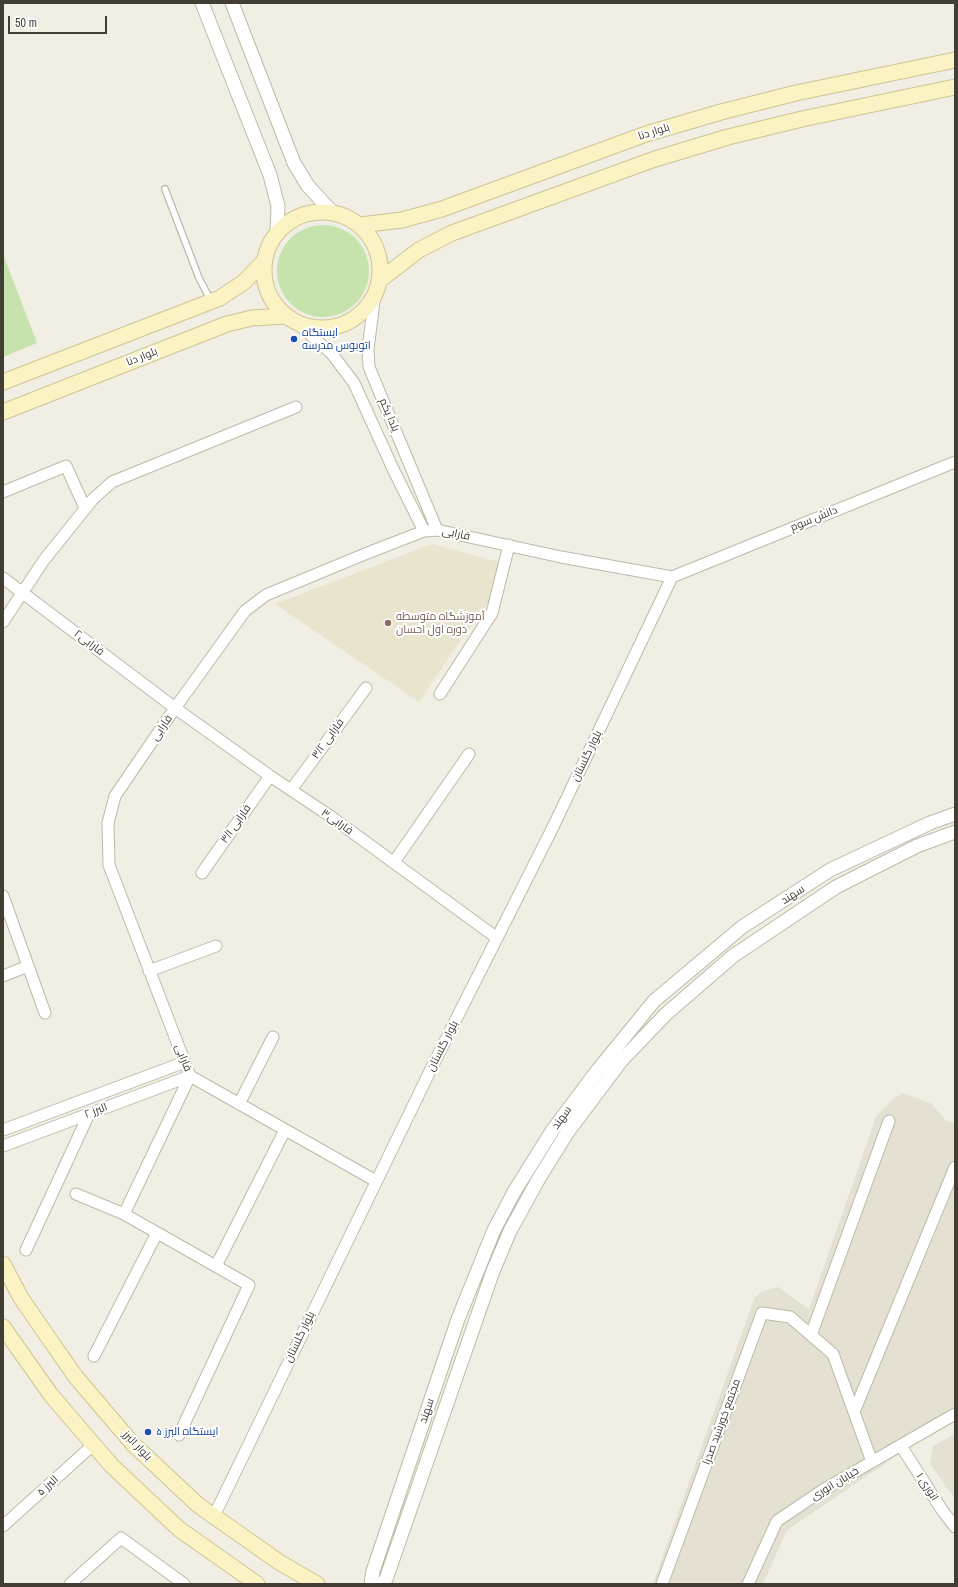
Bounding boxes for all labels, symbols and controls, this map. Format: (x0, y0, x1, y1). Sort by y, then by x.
scale bar (10, 8, 109, 34)
text: 50 m (15, 15, 37, 31)
street label: بلوار دنا (636, 121, 672, 143)
place label: ایستگاه اتوبوس مدرسه (302, 326, 371, 352)
marker: ایستگاه اتوبوس مدرسه (289, 334, 299, 344)
street label: بلوار دنا (124, 345, 160, 369)
street label: یلدا یکم (376, 396, 402, 434)
street label: دانش سوم (788, 504, 840, 534)
street label: فارابی (441, 525, 471, 543)
place label: آموزشگاه متوسطه دوره اول احسان (396, 610, 485, 636)
marker: آموزشگاه متوسطه دوره اول احسان (383, 618, 393, 628)
street label: فارابی۲ (71, 627, 107, 659)
street label: فارابی (149, 713, 175, 743)
street label: فارابی ۳/۲ (309, 716, 347, 762)
street label: بلوار گلستان (569, 728, 605, 784)
street label: فارابی ۳/۱ (218, 802, 254, 846)
street label: فارابی۳ (319, 806, 355, 838)
street label: سهند (779, 883, 807, 907)
street label: بلوار گلستان (425, 1018, 461, 1074)
street label: فارابی (172, 1042, 194, 1074)
street label: البرز ۲ (83, 1101, 109, 1121)
street label: سهند (549, 1104, 575, 1132)
street label: بلوار گلستان (282, 1309, 318, 1365)
street label: مجتمع خورشید صدرا (700, 1377, 744, 1467)
street label: سهند (417, 1397, 437, 1425)
place label: ایستگاه البرز ۵ (156, 1425, 218, 1439)
marker: ایستگاه البرز ۵ (143, 1427, 153, 1437)
street label: بلوار البرز (120, 1428, 154, 1464)
street label: خیابان انوری (809, 1465, 861, 1503)
street label: انوری ۱ (913, 1470, 941, 1504)
street label: البرز ۵ (35, 1473, 61, 1499)

